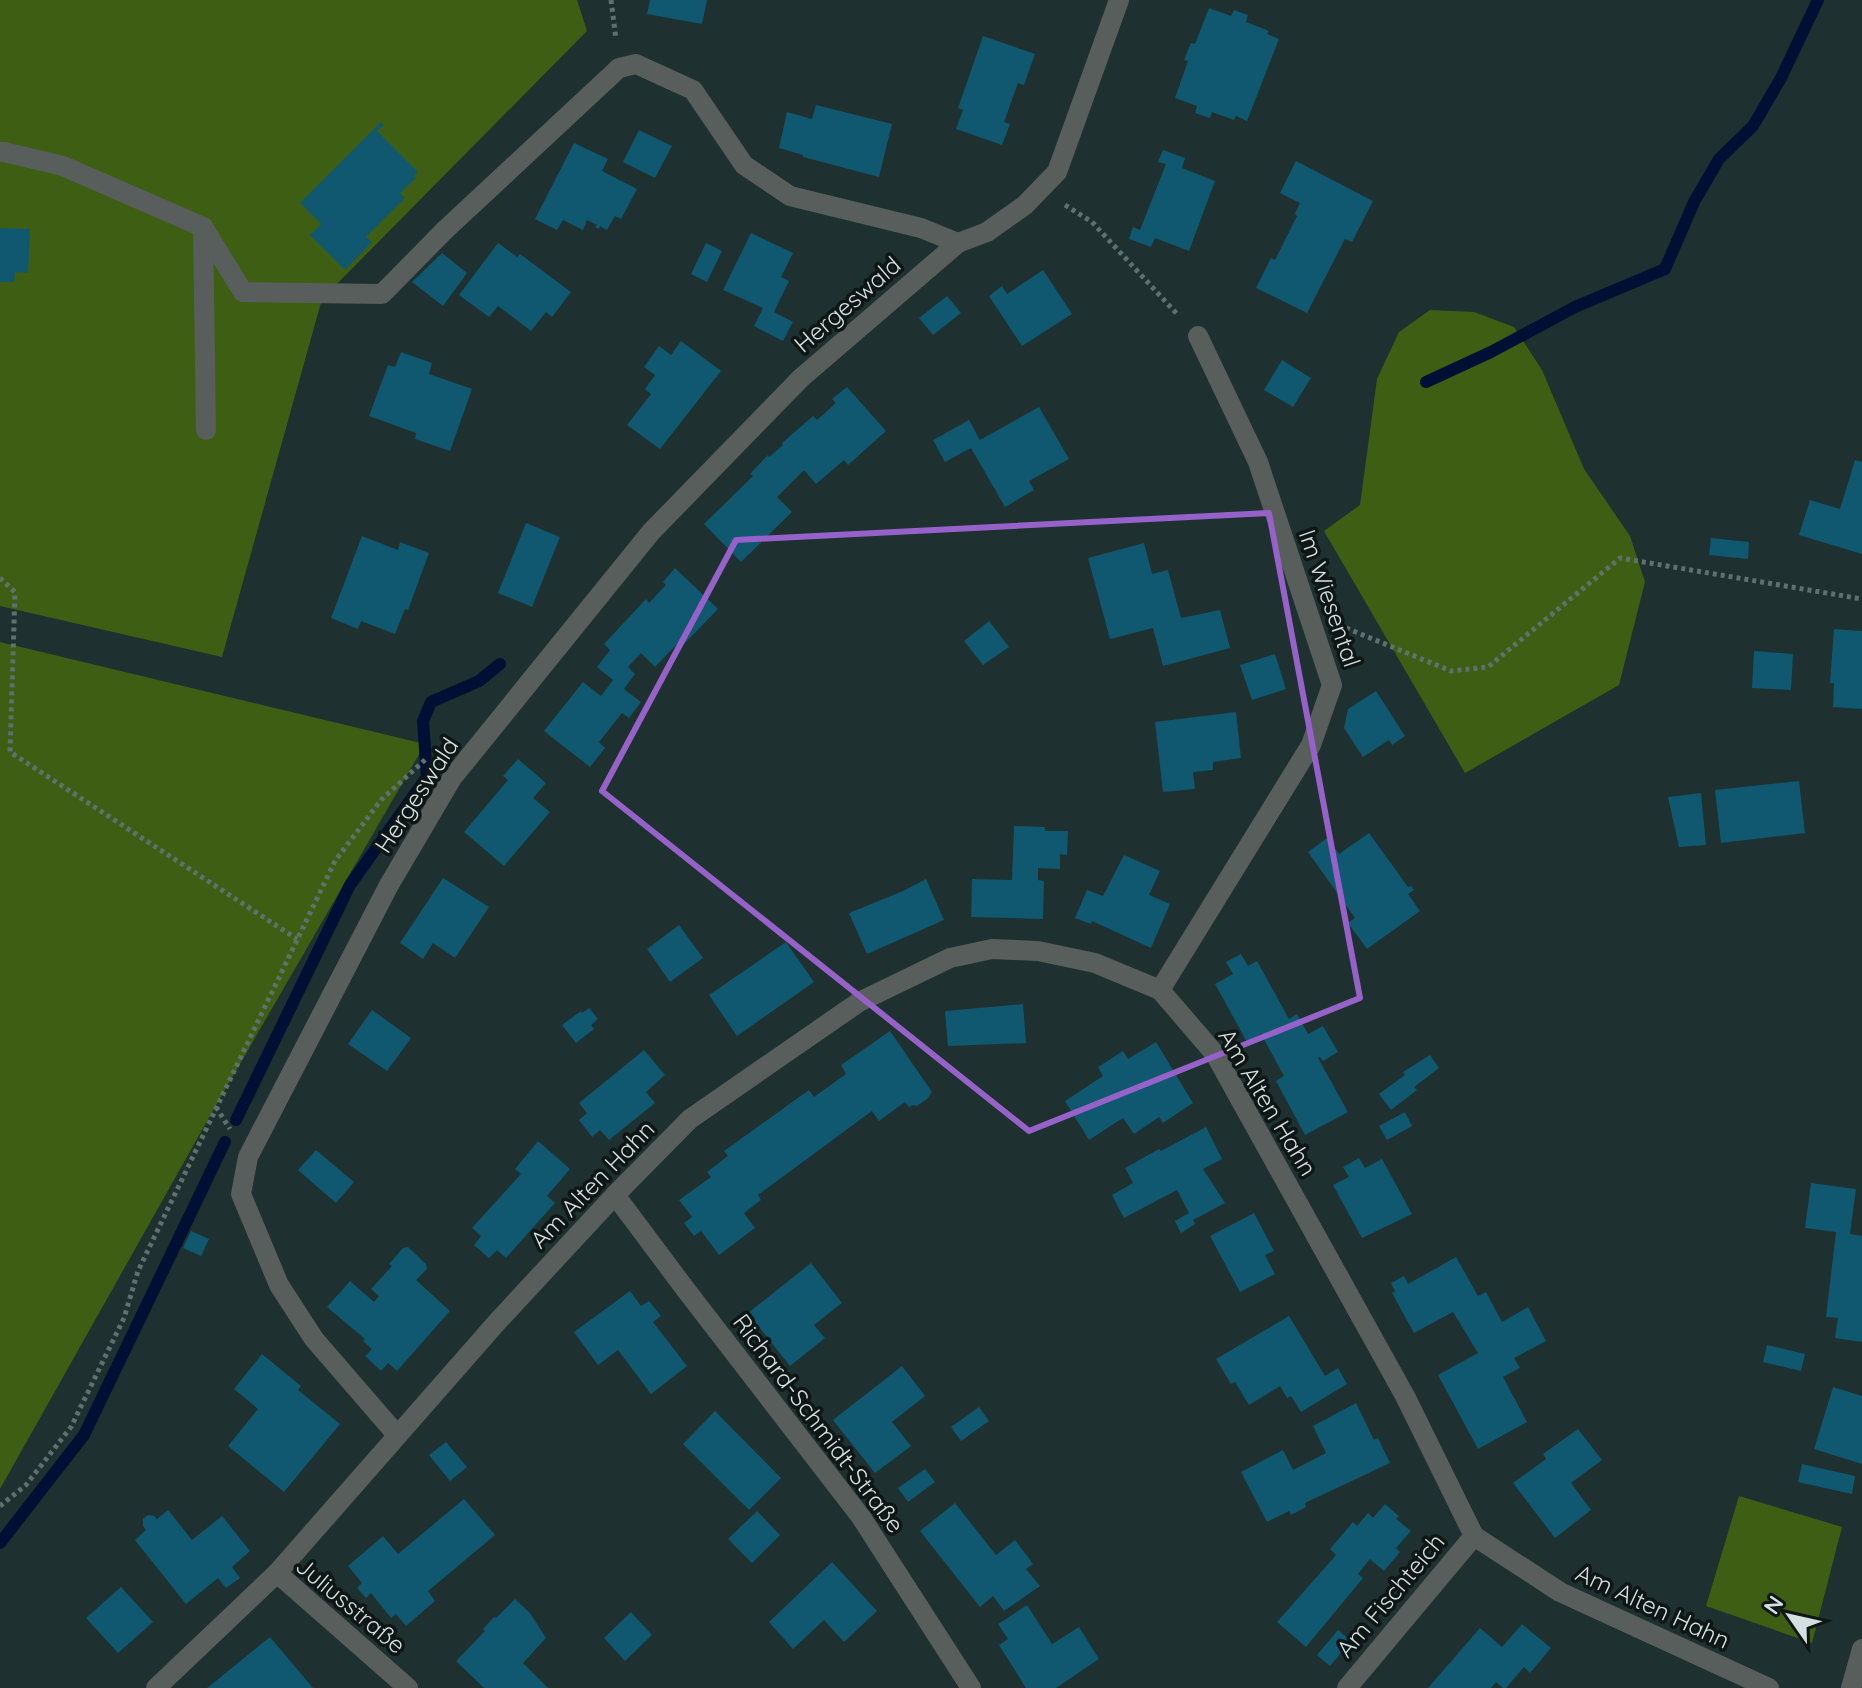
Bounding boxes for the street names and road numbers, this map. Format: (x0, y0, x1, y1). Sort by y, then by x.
street label: Hergeswald (788, 250, 906, 358)
street label: Im Wiesental (1293, 525, 1367, 671)
street label: Hergeswald (368, 732, 464, 858)
street label: Am Alten Hahn (1212, 1023, 1324, 1181)
street label: Am Alten Hahn (523, 1114, 661, 1254)
street label: Richard-Schmidt-Straße (727, 1308, 911, 1538)
street label: Am Fischteich (1329, 1527, 1451, 1663)
street label: Juliusstraße (290, 1550, 412, 1660)
street label: Am Alten Hahn (1571, 1557, 1735, 1655)

